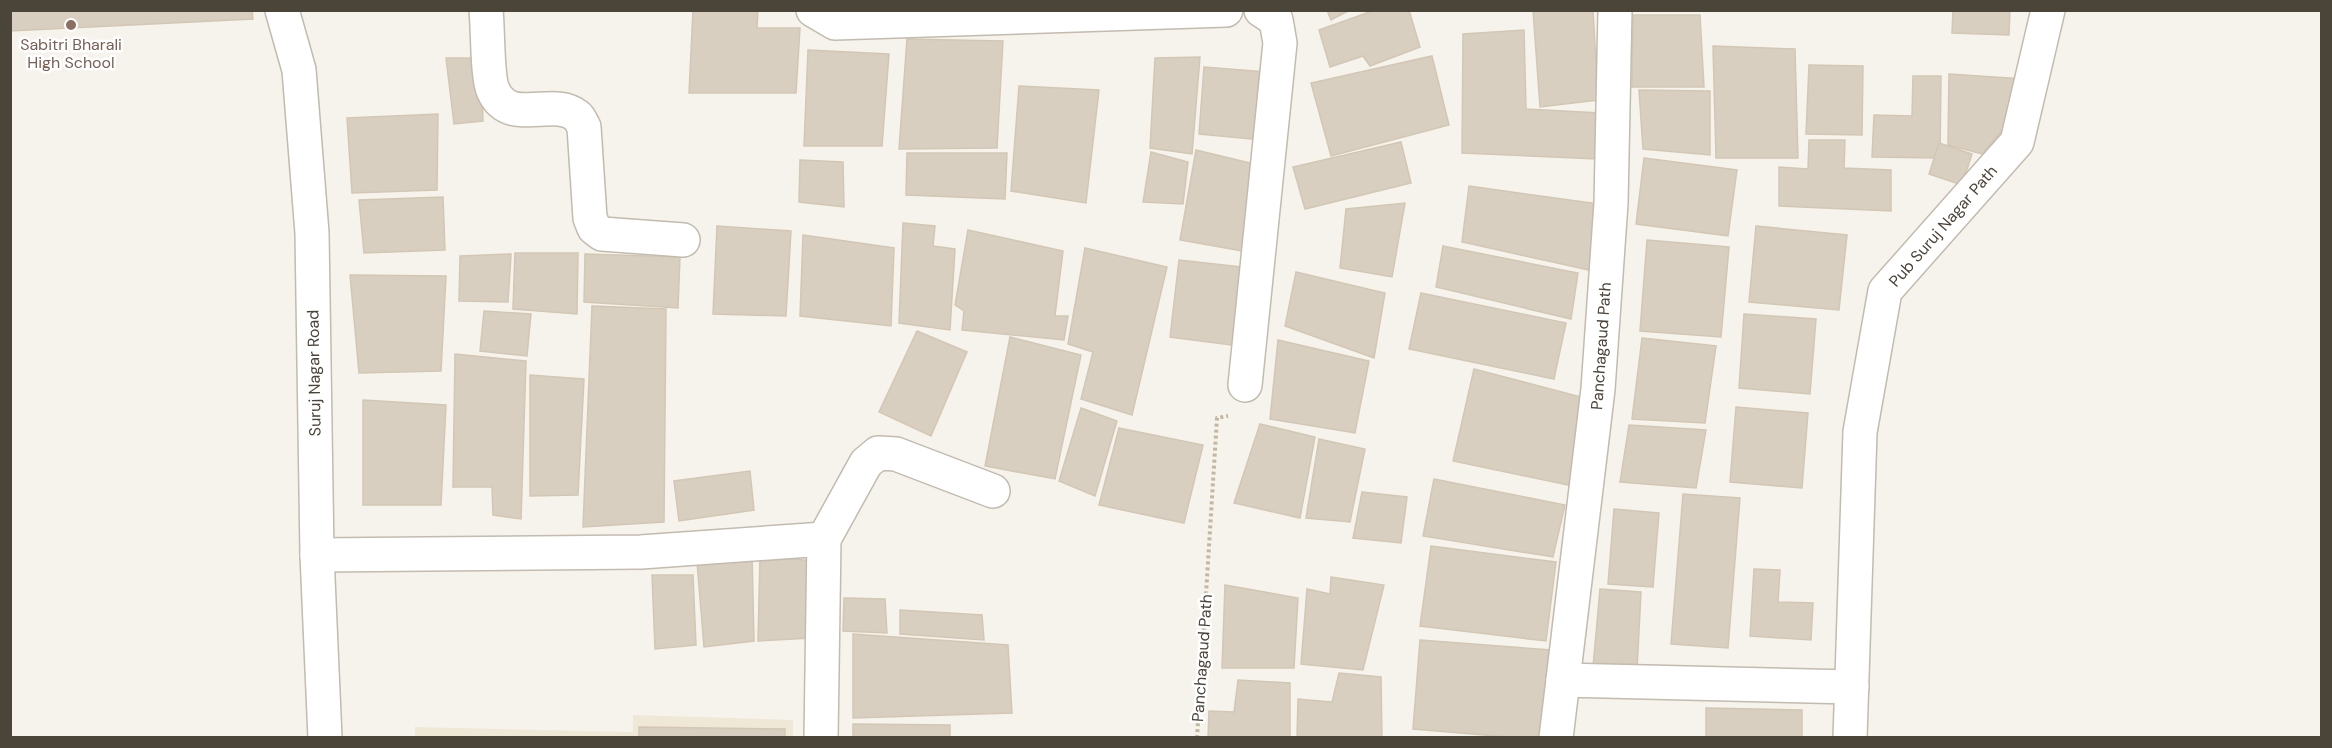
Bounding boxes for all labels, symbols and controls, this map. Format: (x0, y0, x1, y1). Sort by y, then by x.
marker: Sabitri Bharali High School (64, 18, 78, 32)
place label: Sabitri Bharali High School (20, 34, 122, 73)
street label: Pub Suruj Nagar Path (1884, 161, 2002, 291)
street label: Panchagaud Path (1586, 282, 1616, 410)
street label: Suruj Nagar Road (302, 310, 326, 436)
street label: Panchagaud Path (1187, 594, 1217, 722)

